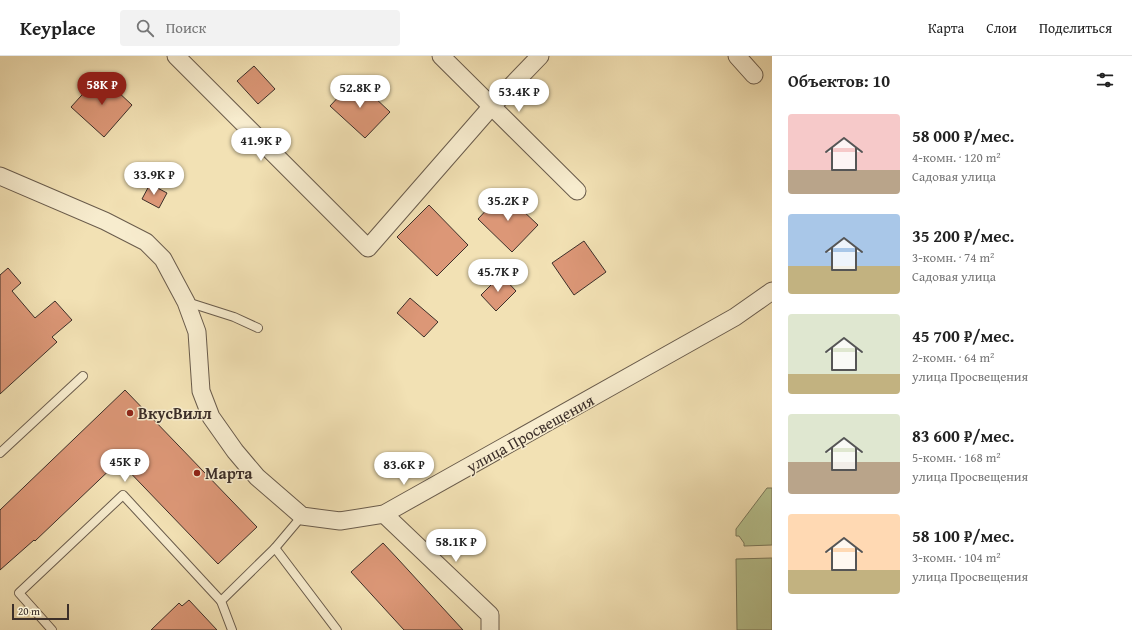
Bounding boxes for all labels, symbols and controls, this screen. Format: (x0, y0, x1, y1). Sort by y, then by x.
search box (120, 10, 400, 46)
text: Keyplace (20, 14, 96, 42)
icon: search (134, 17, 156, 39)
text: Поиск (166, 17, 206, 38)
text: Карта (928, 18, 964, 38)
text: Слои (986, 18, 1017, 38)
text: Поделиться (1039, 18, 1112, 38)
text: Объектов: 10 (788, 68, 890, 93)
icon: filters (1094, 69, 1116, 91)
pin: 58K ₽ (74, 72, 130, 106)
text: 58K ₽ (86, 75, 118, 94)
pin: 52.8K ₽ (323, 75, 397, 109)
text: 52.8K ₽ (339, 78, 381, 97)
pin: 53.4K ₽ (482, 79, 556, 113)
text: 53.4K ₽ (498, 82, 540, 101)
text: 58 000 ₽/мес. (912, 123, 1014, 148)
pin: 41.9K ₽ (224, 128, 298, 162)
icon: home (820, 130, 868, 178)
text: 41.9K ₽ (240, 131, 282, 150)
text: 4-комн. · 120 m² (912, 148, 1001, 167)
pin: 33.9K ₽ (117, 162, 191, 196)
text: 33.9K ₽ (133, 165, 175, 184)
text: Садовая улица (912, 167, 996, 186)
pin: 35.2K ₽ (471, 188, 545, 222)
text: 35.2K ₽ (487, 191, 529, 210)
text: 35 200 ₽/мес. (912, 223, 1014, 248)
icon: home (820, 230, 868, 278)
text: 3-комн. · 74 m² (912, 248, 994, 267)
pin: 45.7K ₽ (461, 259, 535, 293)
text: 45.7K ₽ (477, 262, 519, 281)
text: Садовая улица (912, 267, 996, 286)
text: 45 700 ₽/мес. (912, 323, 1014, 348)
icon: home (820, 330, 868, 378)
text: 2-комн. · 64 m² (912, 348, 994, 367)
text: улица Просвещения (912, 367, 1028, 386)
street label: улица Просвещения (461, 388, 598, 479)
place label: ВкусВилл (138, 401, 212, 425)
marker: ВкусВилл (125, 408, 135, 418)
text: 83 600 ₽/мес. (912, 423, 1014, 448)
icon: home (820, 430, 868, 478)
text: 5-комн. · 168 m² (912, 448, 1001, 467)
pin: 45K ₽ (97, 449, 153, 483)
text: 45K ₽ (109, 452, 141, 471)
pin: 83.6K ₽ (367, 452, 441, 486)
text: 83.6K ₽ (383, 455, 425, 474)
place label: Марта (205, 461, 253, 485)
text: улица Просвещения (912, 467, 1028, 486)
marker: Марта (192, 468, 202, 478)
text: 58 100 ₽/мес. (912, 523, 1014, 548)
pin: 58.1K ₽ (419, 529, 493, 563)
icon: home (820, 530, 868, 578)
text: 58.1K ₽ (435, 532, 477, 551)
text: 3-комн. · 104 m² (912, 548, 1001, 567)
text: улица Просвещения (912, 567, 1028, 586)
scale bar (12, 602, 69, 621)
text: 20 m (18, 603, 40, 619)

